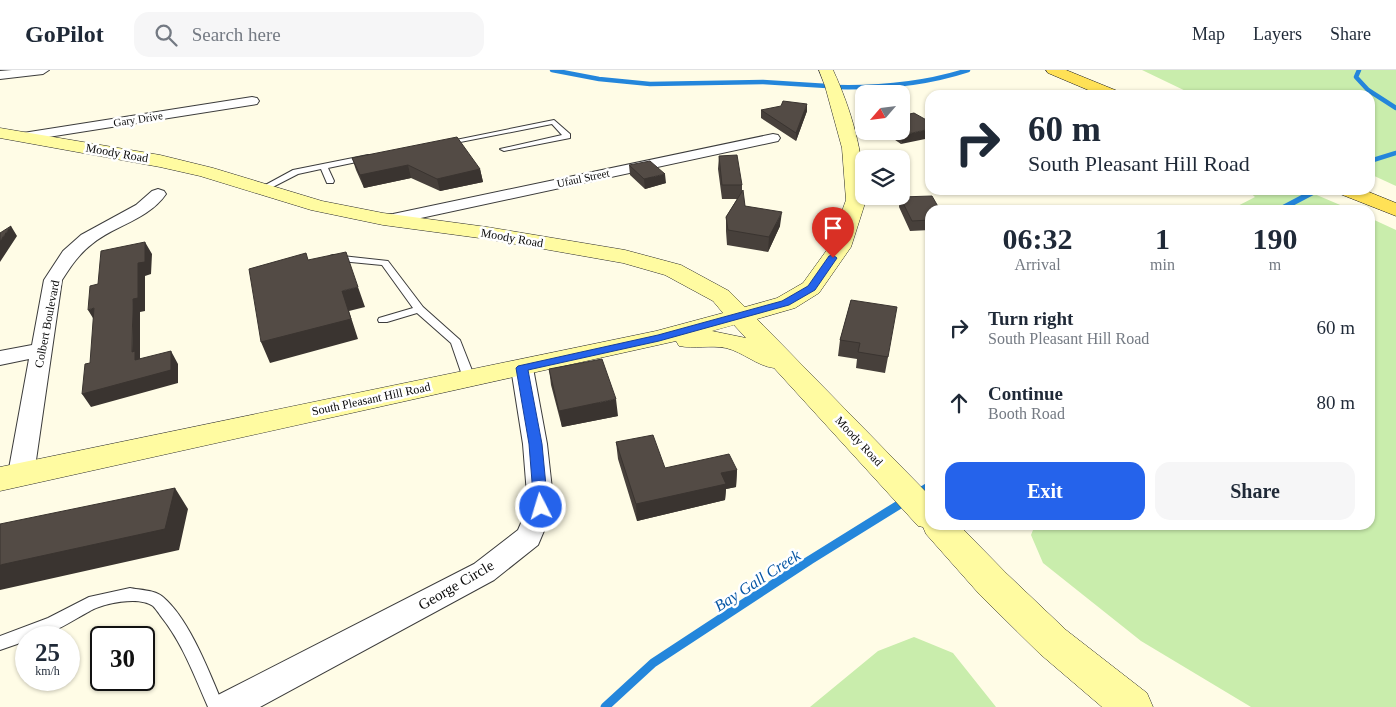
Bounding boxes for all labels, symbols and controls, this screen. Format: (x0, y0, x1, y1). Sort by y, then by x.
search box (134, 12, 484, 57)
text: GoPilot (25, 21, 104, 47)
icon: search (152, 21, 180, 49)
text: Search here (192, 24, 281, 45)
text: Map (1192, 24, 1225, 44)
text: Layers (1253, 24, 1302, 44)
text: Share (1330, 24, 1371, 44)
north arrow (855, 85, 910, 140)
map controls (855, 85, 910, 205)
street label: Gary Drive (112, 109, 164, 129)
icon: right (945, 110, 1010, 175)
text: 60 m (1028, 110, 1101, 149)
street label: Moody Road (85, 141, 149, 165)
button: layers (855, 150, 910, 205)
text: South Pleasant Hill Road (1028, 151, 1250, 176)
street label: Ufaul Street (556, 167, 610, 189)
pin (812, 207, 854, 258)
icon: arrive (819, 214, 847, 242)
text: 06:32 (1003, 222, 1073, 255)
text: 1 (1155, 222, 1170, 255)
text: 190 (1252, 222, 1297, 255)
street label: Moody Road (480, 226, 544, 250)
text: Arrival (1014, 256, 1061, 273)
text: min (1150, 256, 1175, 273)
text: m (1269, 256, 1281, 273)
street label: Colbert Boulevard (32, 279, 62, 369)
text: Turn right (988, 308, 1073, 329)
icon: right (945, 314, 973, 342)
text: 60 m (1316, 317, 1355, 338)
text: South Pleasant Hill Road (988, 330, 1149, 347)
street label: South Pleasant Hill Road (310, 380, 432, 418)
text: Continue (988, 383, 1063, 404)
icon: ahead (945, 389, 973, 417)
text: 80 m (1316, 392, 1355, 413)
text: Booth Road (988, 405, 1065, 422)
street label: Moody Road (832, 413, 886, 469)
button: Exit (945, 462, 1145, 520)
button: Share (1155, 462, 1355, 520)
position arrow (514, 480, 566, 532)
water label: Bay Gall Creek (711, 546, 805, 615)
street label: George Circle (416, 557, 497, 613)
speed limit sign: 30 (90, 626, 155, 691)
text: 25 (35, 639, 60, 666)
text: km/h (35, 664, 60, 678)

